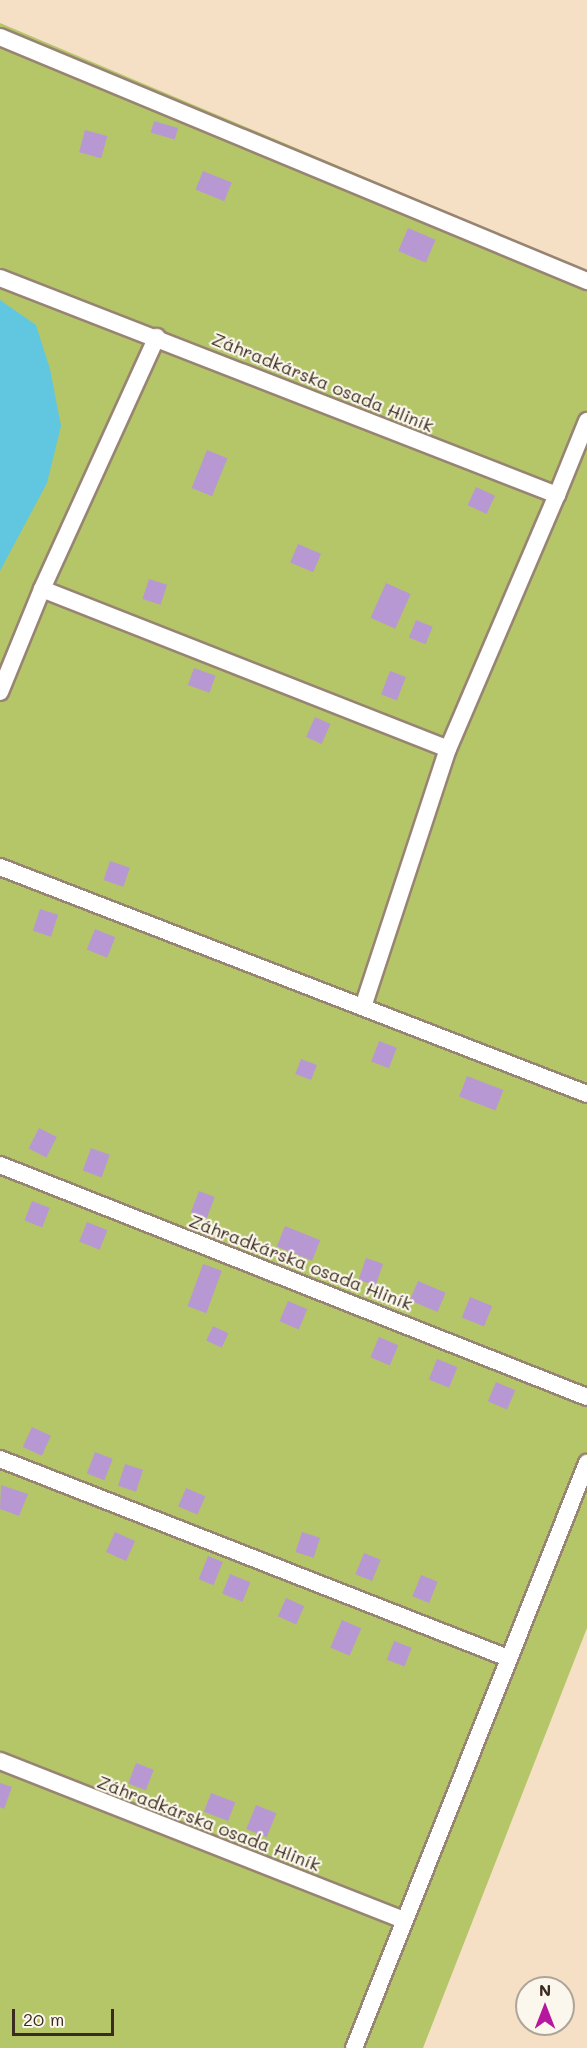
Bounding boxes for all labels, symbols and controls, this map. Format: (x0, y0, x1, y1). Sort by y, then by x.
street label: Záhradkárska osada Hliník (209, 328, 437, 436)
street label: Záhradkárska osada Hliník (186, 1209, 416, 1315)
street label: Záhradkárska osada Hliník (94, 1770, 324, 1876)
north arrow (515, 1976, 575, 2036)
text: N (539, 1979, 551, 2000)
scale bar (15, 1997, 117, 2035)
text: 20 m (23, 2007, 64, 2031)

